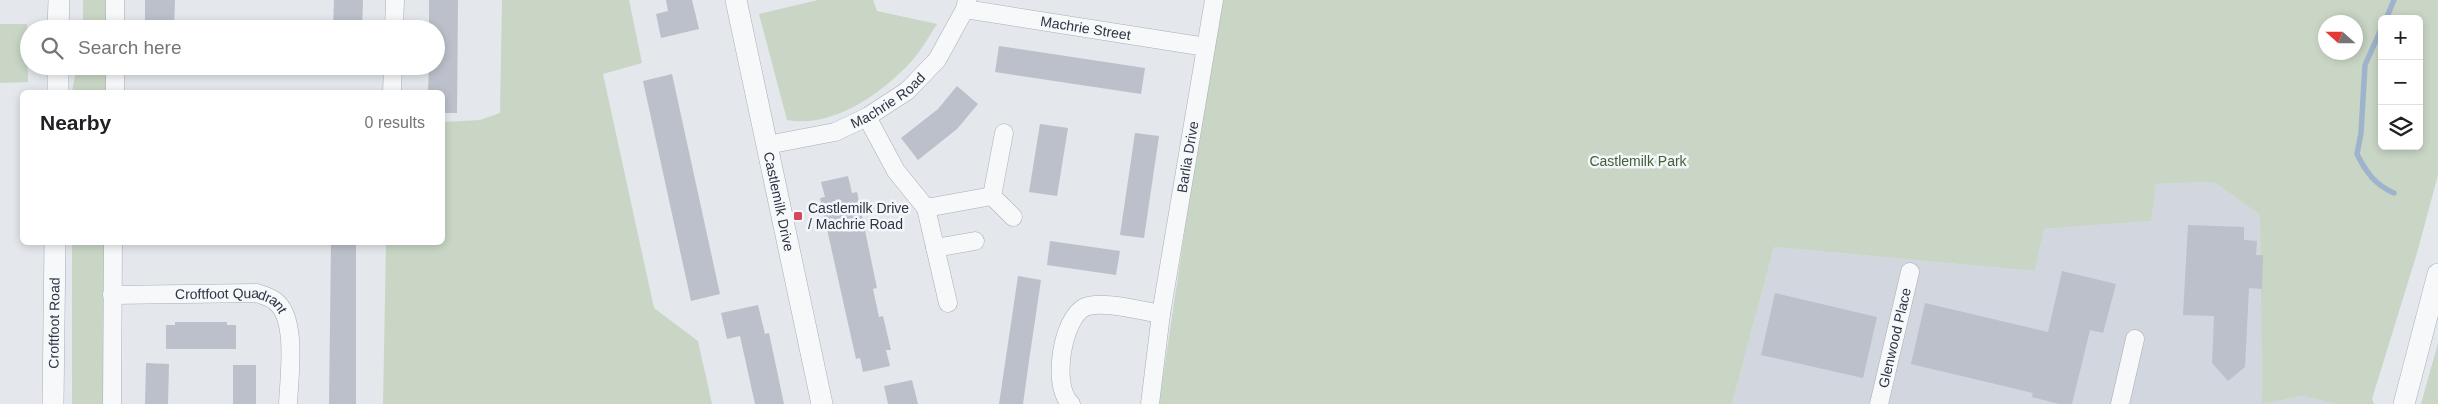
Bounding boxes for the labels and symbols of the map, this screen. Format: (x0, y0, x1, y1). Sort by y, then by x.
street label: Machrie Street (1039, 13, 1132, 43)
north arrow (2318, 15, 2363, 60)
street label: Machrie Road (848, 69, 928, 132)
street label: Barlia Drive (1174, 120, 1201, 194)
street label: Castlemilk Drive (761, 150, 797, 253)
park label: Castlemilk Park (1589, 153, 1688, 169)
place label: Castlemilk Drive / Machrie Road (808, 200, 909, 232)
marker: Castlemilk Drive / Machrie Road (792, 210, 804, 222)
street label: Croftfoot Road (45, 277, 63, 369)
street label: Croftfoot Quadrant (175, 285, 291, 316)
street label: Glenwood Place (1875, 286, 1914, 389)

